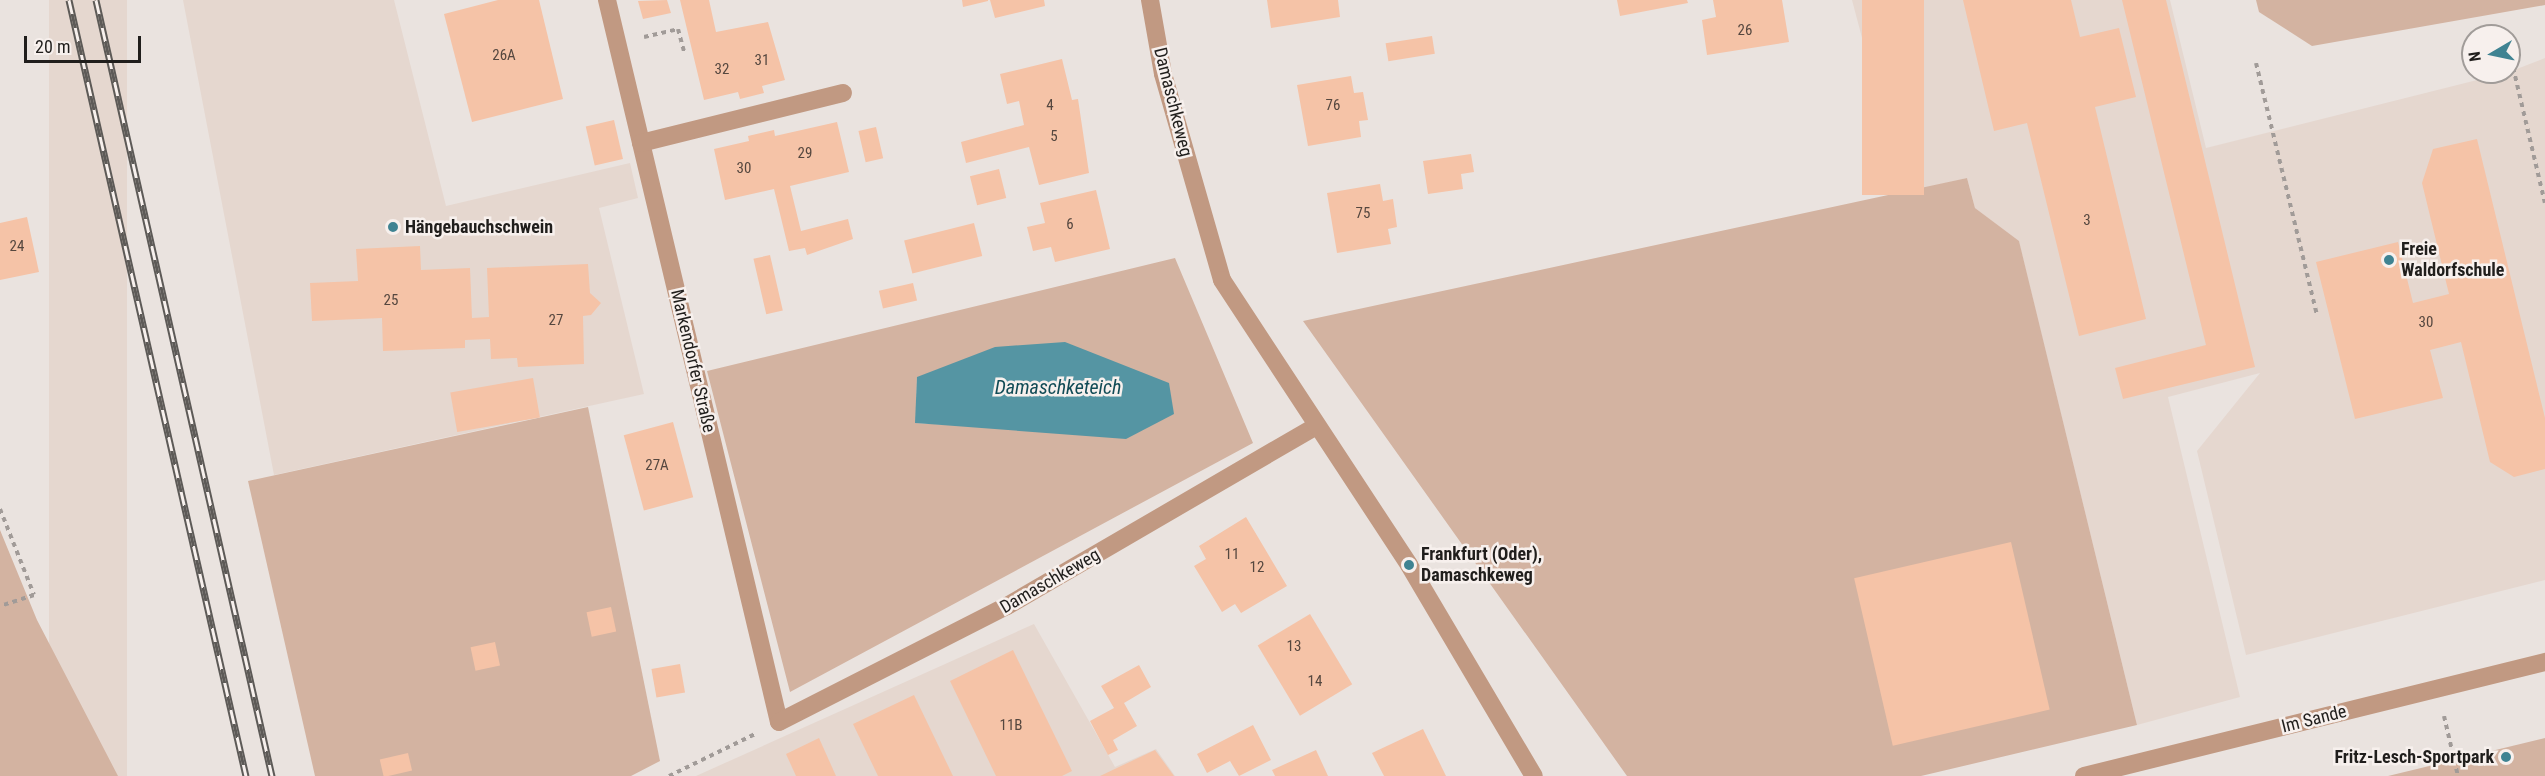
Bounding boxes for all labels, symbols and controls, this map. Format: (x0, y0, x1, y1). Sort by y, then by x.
house number: 26 (1738, 22, 1752, 40)
scale bar (27, 24, 144, 62)
north arrow (2461, 24, 2521, 84)
text: 20 m (35, 36, 70, 57)
street label: Damaschkeweg (1149, 45, 1197, 159)
house number: 26A (492, 47, 516, 65)
text: N (2465, 50, 2485, 63)
house number: 31 (755, 52, 769, 70)
house number: 32 (715, 61, 729, 79)
house number: 4 (1046, 97, 1054, 115)
house number: 76 (1326, 97, 1340, 115)
house number: 5 (1050, 128, 1058, 146)
house number: 29 (798, 145, 812, 163)
house number: 30 (737, 160, 751, 178)
house number: 75 (1356, 205, 1370, 223)
house number: 3 (2083, 212, 2091, 230)
place label: Hängebauchschwein (405, 216, 553, 238)
house number: 6 (1066, 216, 1074, 234)
marker: Hängebauchschwein (386, 220, 400, 234)
house number: 24 (10, 238, 24, 256)
place label: Freie Waldorfschule (2401, 239, 2504, 282)
marker: Freie Waldorfschule (2382, 253, 2396, 267)
street label: Markendorfer Straße (666, 287, 720, 435)
house number: 25 (384, 292, 398, 310)
house number: 27 (549, 312, 563, 330)
house number: 30 (2419, 314, 2433, 332)
water label: Damaschketeich (995, 375, 1121, 399)
house number: 27A (645, 457, 669, 475)
street label: Damaschkeweg (996, 544, 1104, 618)
place label: Frankfurt (Oder), Damaschkeweg (1421, 544, 1542, 586)
house number: 11 (1225, 546, 1239, 564)
marker: Frankfurt (Oder), Damaschkeweg (1402, 558, 1416, 572)
house number: 12 (1250, 559, 1264, 577)
house number: 13 (1287, 638, 1301, 656)
house number: 14 (1308, 673, 1322, 691)
street label: Im Sande (2279, 701, 2349, 737)
house number: 11B (1000, 717, 1022, 735)
place label: Fritz-Lesch-Sportpark (2335, 746, 2494, 768)
marker: Fritz-Lesch-Sportpark (2499, 750, 2513, 764)

